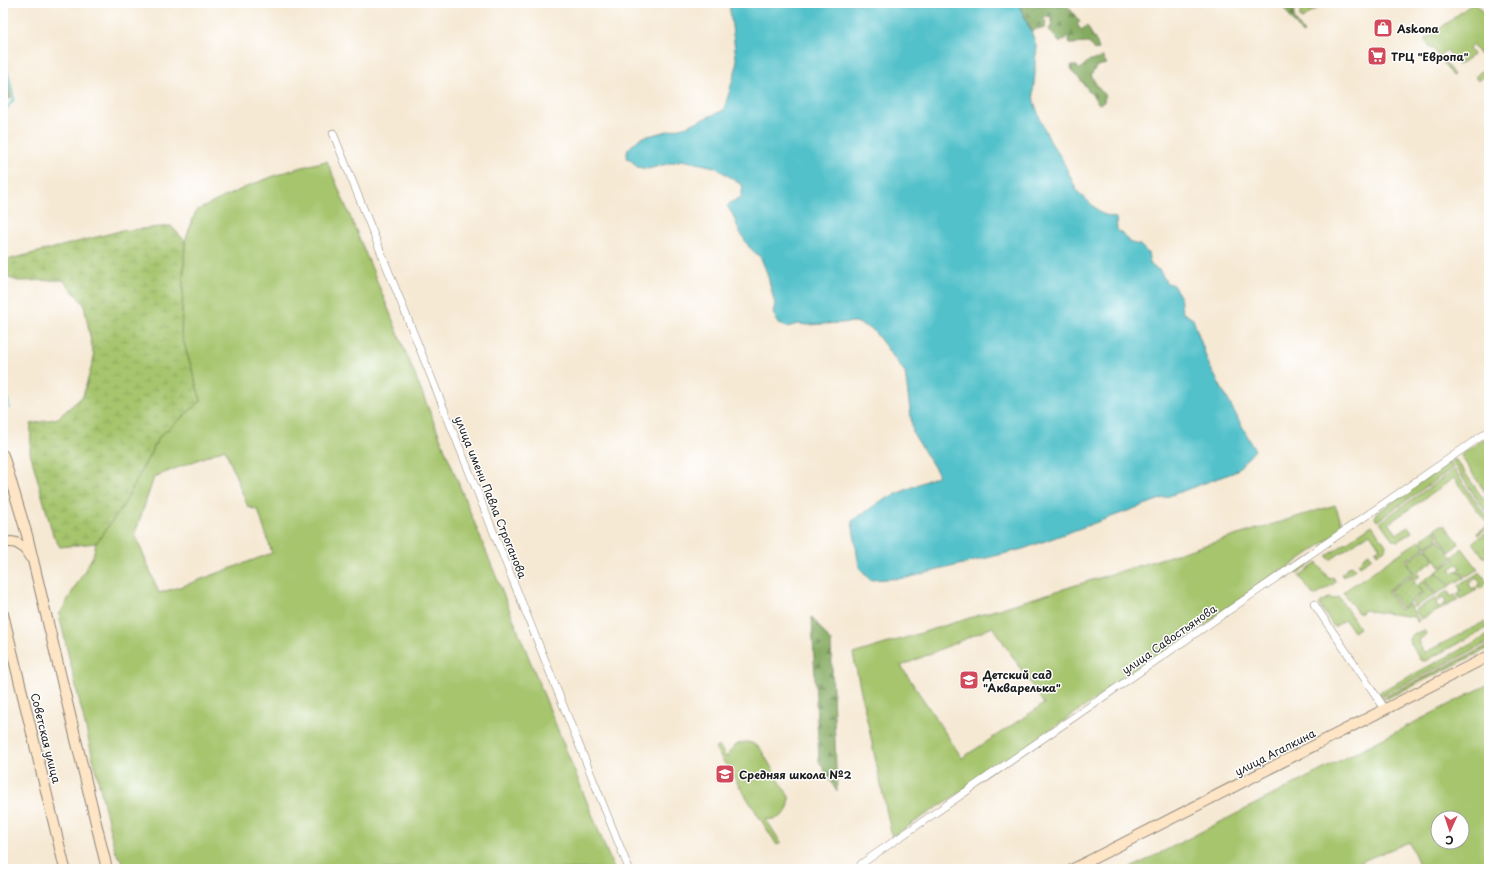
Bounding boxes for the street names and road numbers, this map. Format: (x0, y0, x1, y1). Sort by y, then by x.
street label: улица имени Павла Строганова (451, 413, 532, 581)
street label: улица Савостьянова (1118, 600, 1220, 678)
street label: Советская улица (27, 691, 65, 785)
street label: улица Агапкина (1232, 724, 1318, 780)

